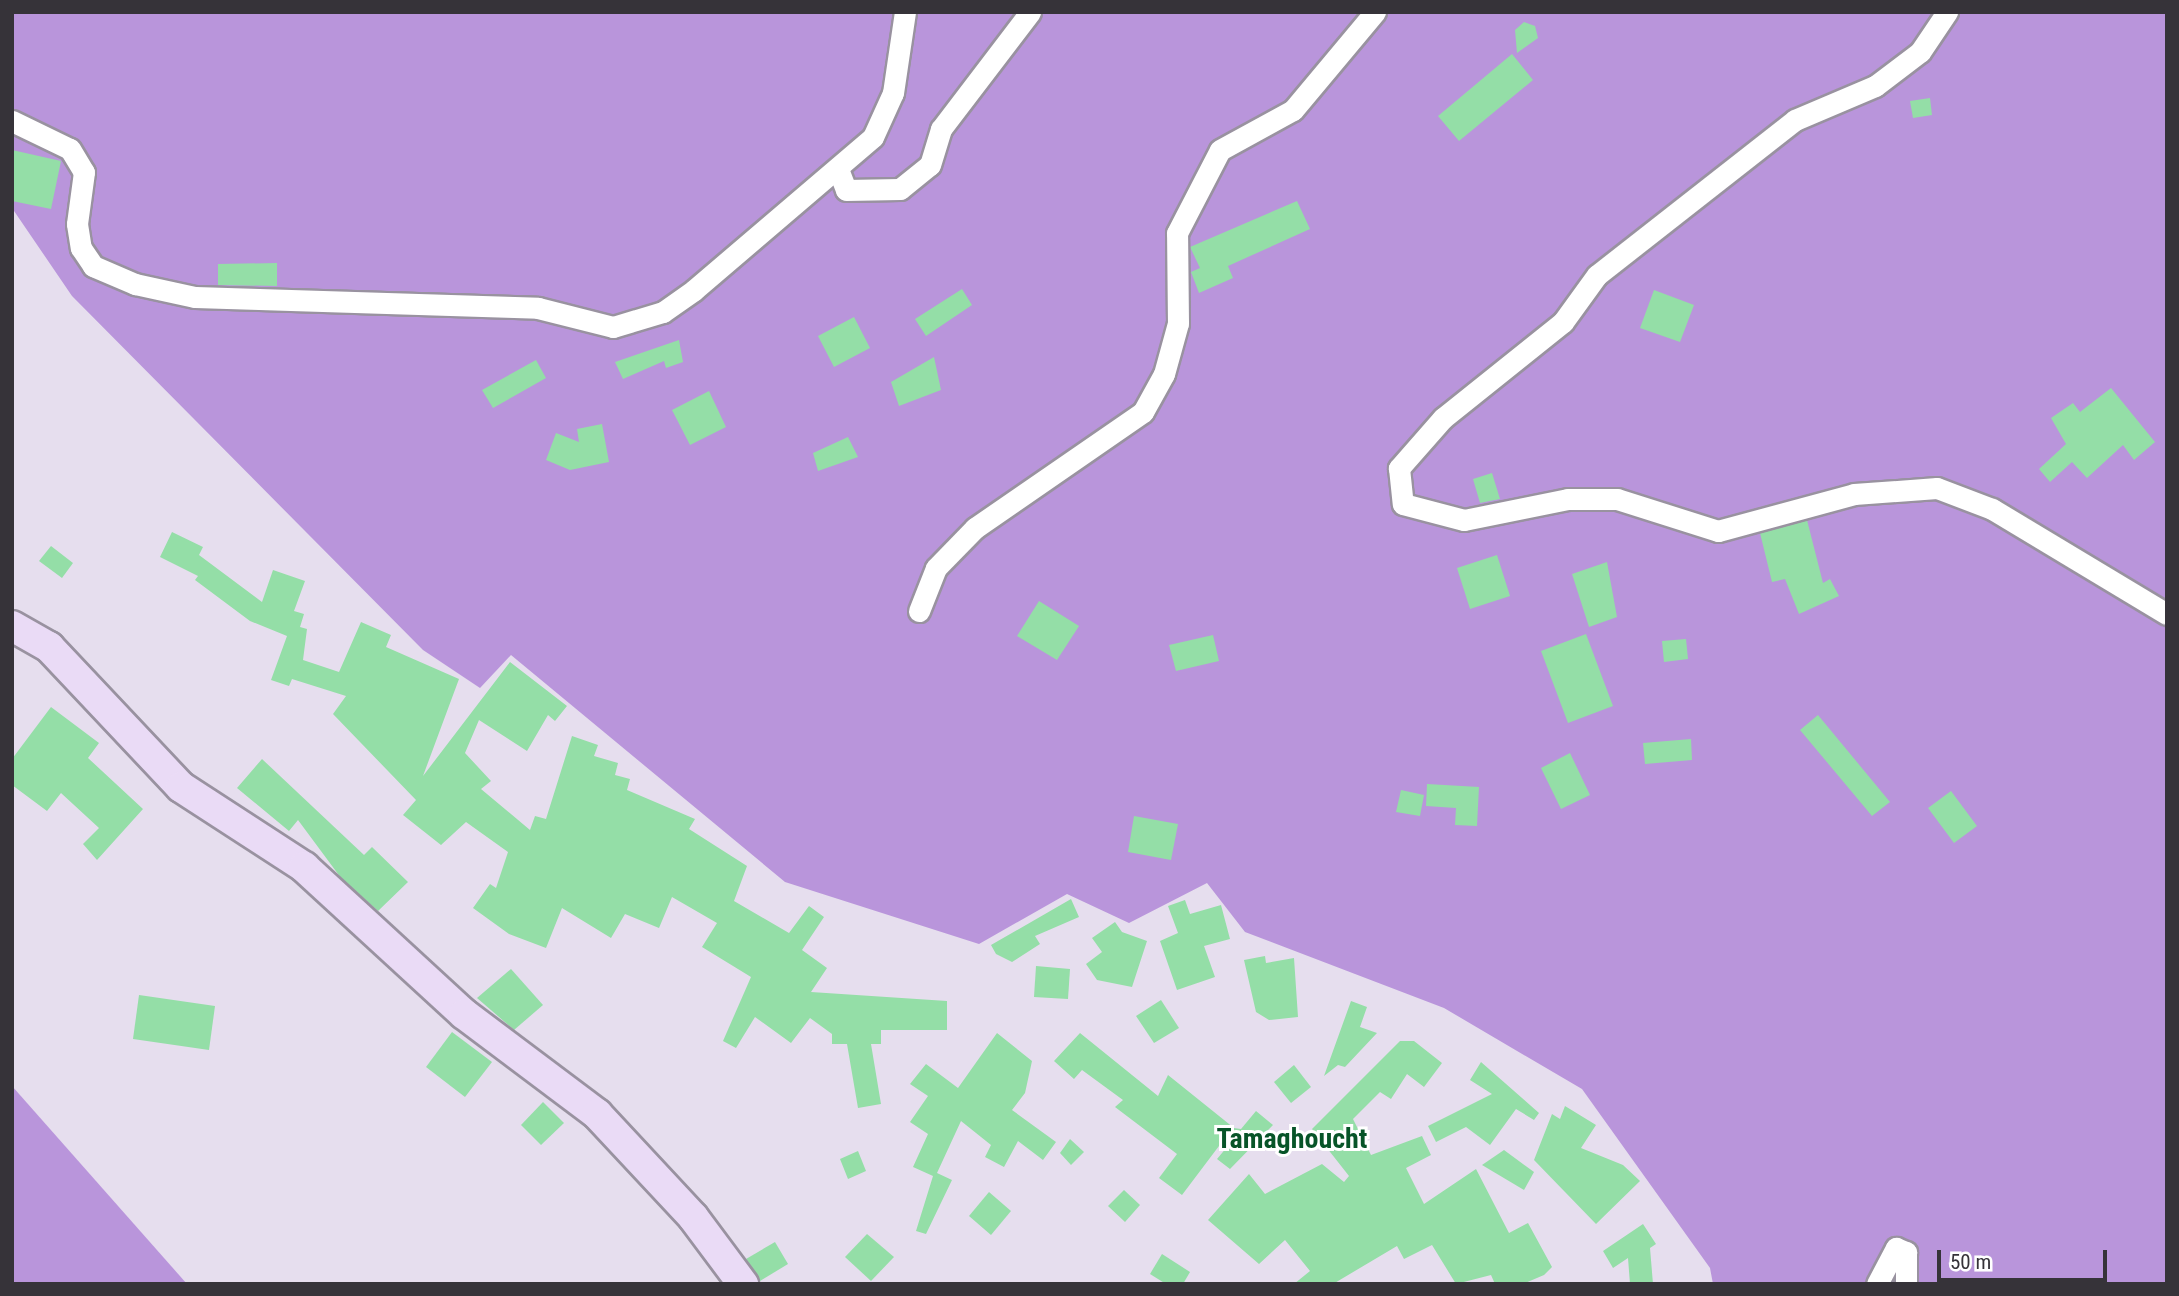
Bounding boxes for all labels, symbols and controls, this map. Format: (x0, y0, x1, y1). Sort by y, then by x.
district label: Tamaghoucht (1217, 1122, 1367, 1156)
scale bar (1941, 1236, 2111, 1280)
text: 50 m (1950, 1250, 1991, 1274)

